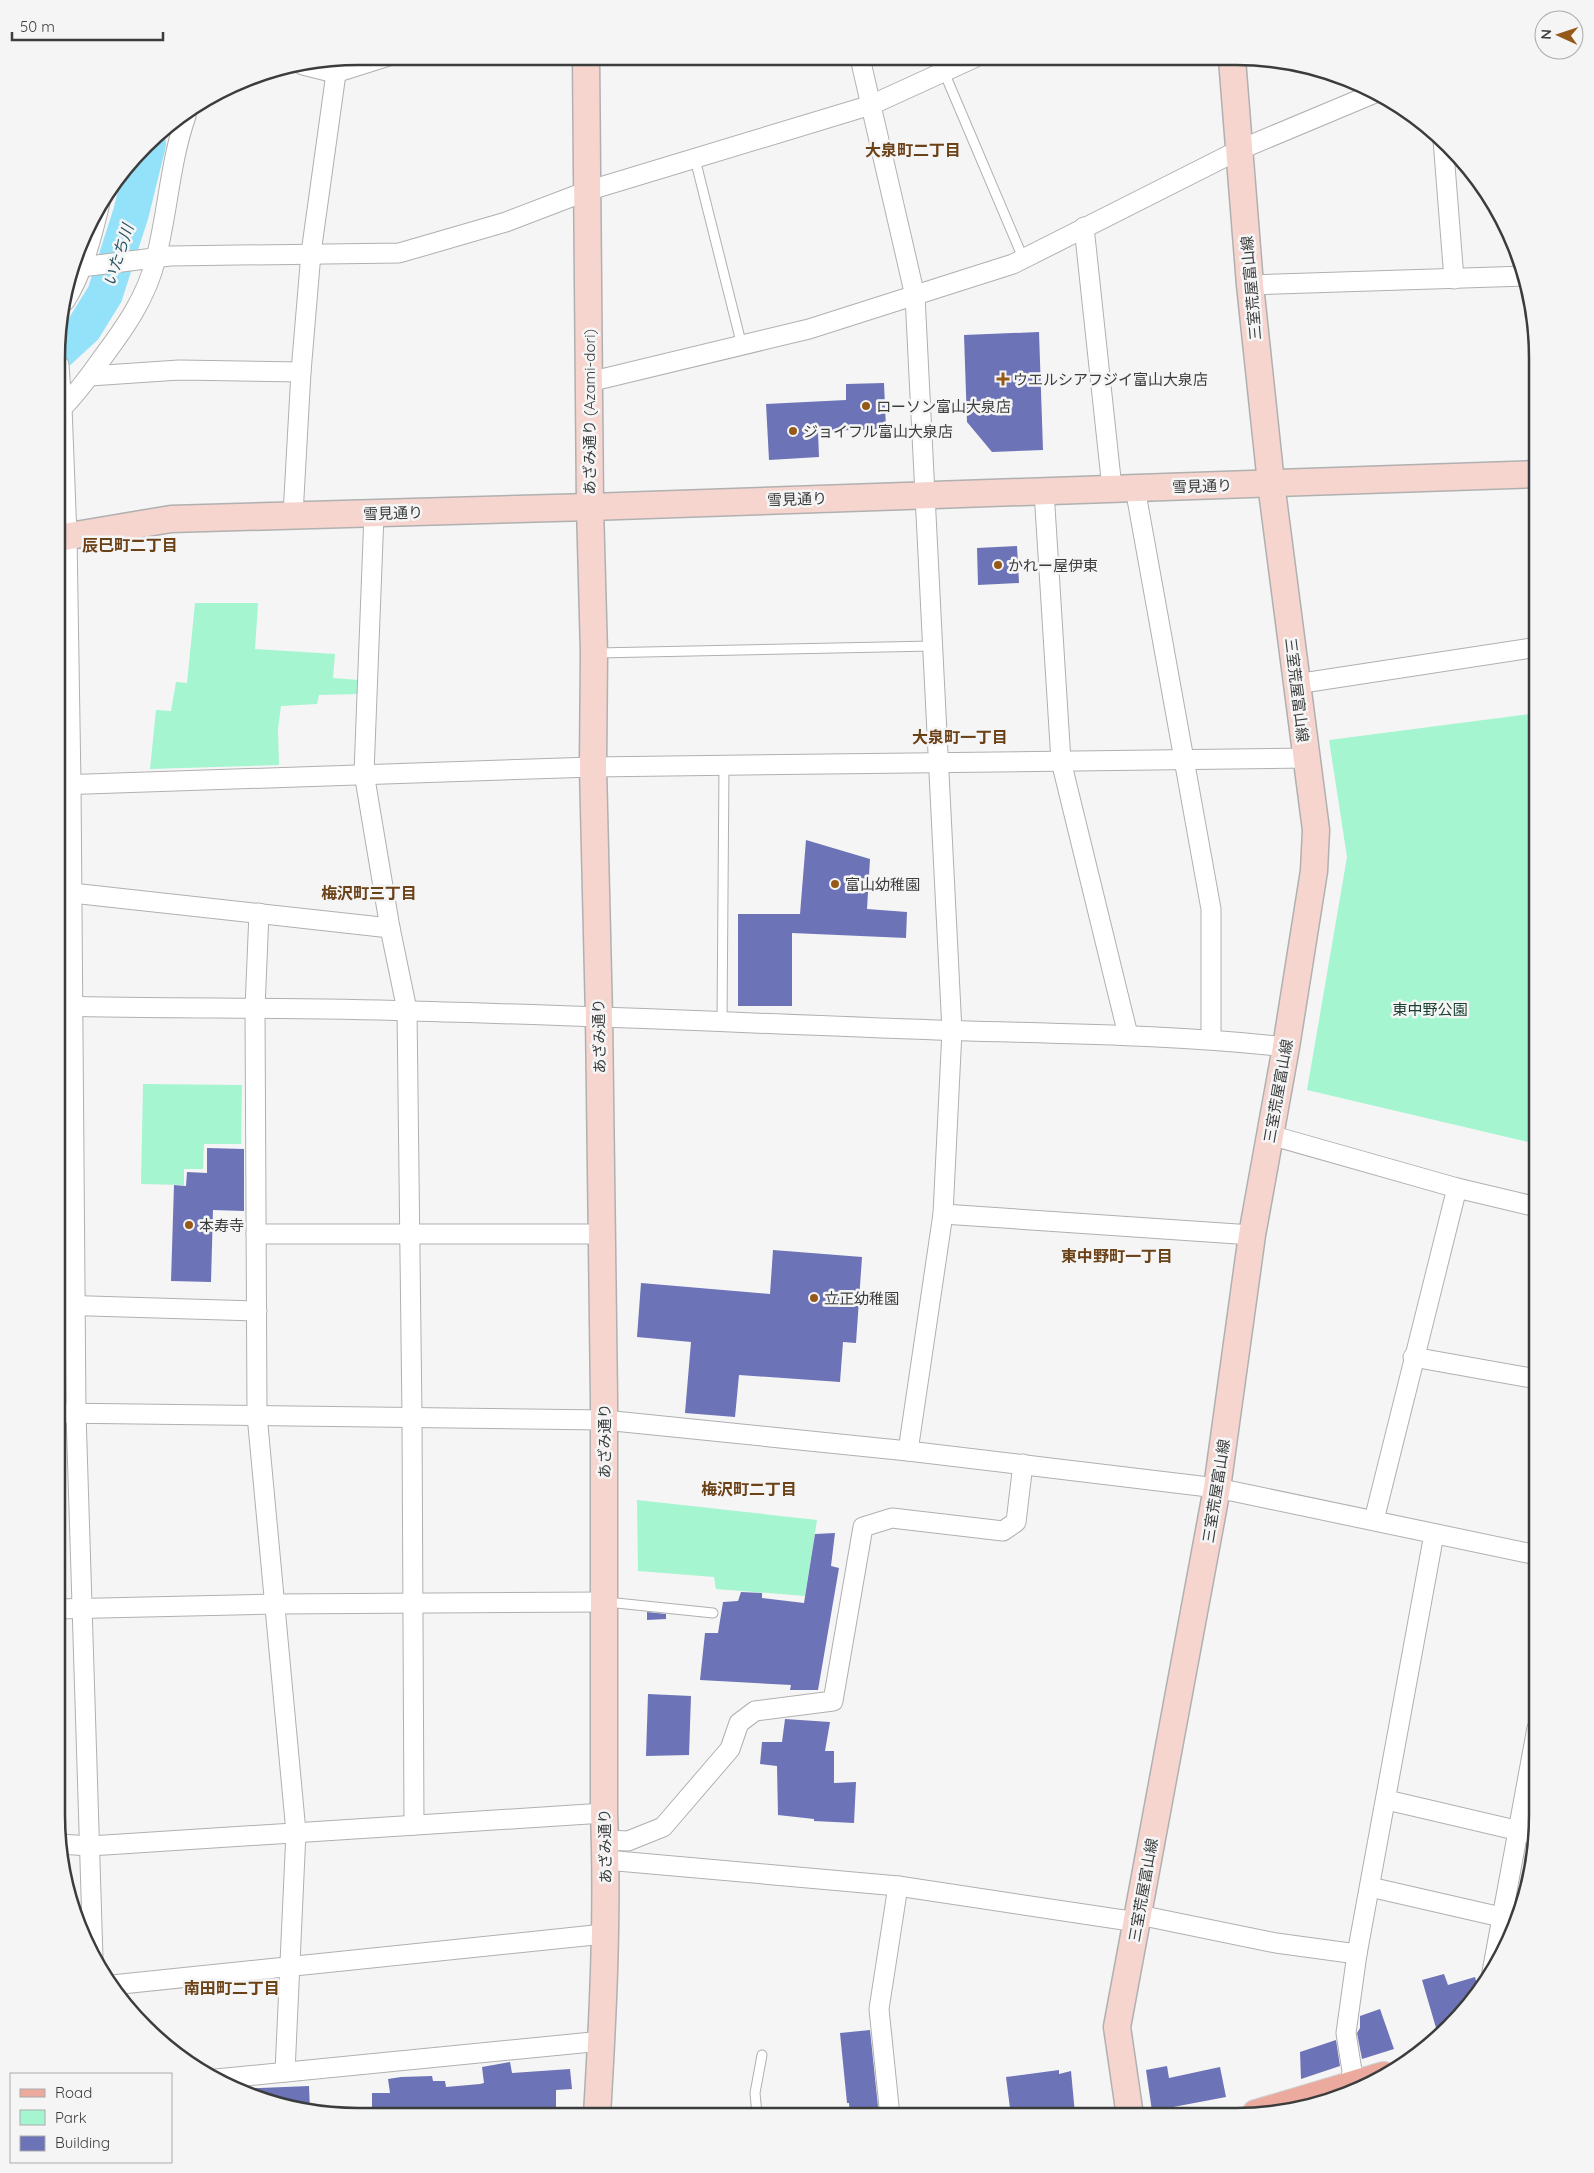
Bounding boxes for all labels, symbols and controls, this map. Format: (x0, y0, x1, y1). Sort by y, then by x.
scale bar (12, 10, 164, 42)
north arrow (1534, 10, 1584, 60)
text: 50 m (20, 17, 55, 36)
text: N (1537, 29, 1555, 40)
district label: 大泉町二丁目 (865, 140, 961, 160)
water label: いたち川 (99, 220, 138, 289)
street label: 三室荒屋富山線 (1237, 235, 1265, 341)
street label: あざみ通り (Azami-dori) (580, 329, 599, 495)
place label: ウエルシアフジイ富山大泉店 (1013, 370, 1208, 389)
marker: ウエルシアフジイ富山大泉店 (997, 373, 1009, 385)
place label: ローソン富山大泉店 (876, 397, 1011, 416)
marker: ローソン富山大泉店 (860, 400, 872, 412)
place label: ジョイフル富山大泉店 (803, 422, 953, 441)
marker: ジョイフル富山大泉店 (787, 425, 799, 437)
street label: 雪見通り (1172, 475, 1232, 497)
street label: 雪見通り (767, 488, 827, 510)
street label: 雪見通り (363, 502, 423, 524)
district label: 辰巳町二丁目 (82, 535, 178, 555)
place label: かれー屋伊東 (1008, 556, 1098, 575)
marker: かれー屋伊東 (992, 559, 1004, 571)
street label: 三室荒屋富山線 (1281, 637, 1313, 743)
district label: 大泉町一丁目 (912, 727, 1008, 747)
place label: 富山幼稚園 (845, 875, 920, 894)
marker: 富山幼稚園 (829, 878, 841, 890)
district label: 梅沢町三丁目 (321, 883, 417, 903)
street label: あざみ通り (589, 998, 609, 1074)
park label: 東中野公園 (1392, 1000, 1468, 1019)
street label: 三室荒屋富山線 (1260, 1038, 1296, 1144)
place label: 本寿寺 (199, 1216, 244, 1235)
marker: 本寿寺 (183, 1219, 195, 1231)
district label: 東中野町一丁目 (1061, 1246, 1173, 1266)
place label: 立正幼稚園 (824, 1289, 899, 1308)
marker: 立正幼稚園 (808, 1292, 820, 1304)
street label: あざみ通り (595, 1403, 614, 1479)
street label: 三室荒屋富山線 (1198, 1438, 1234, 1544)
district label: 梅沢町二丁目 (701, 1479, 797, 1499)
street label: あざみ通り (595, 1808, 615, 1884)
street label: 三室荒屋富山線 (1125, 1837, 1161, 1943)
district label: 南田町二丁目 (184, 1978, 280, 1998)
legend (10, 2073, 172, 2163)
text: Road (55, 2083, 92, 2102)
text: Park (55, 2108, 87, 2127)
text: Building (55, 2133, 110, 2152)

